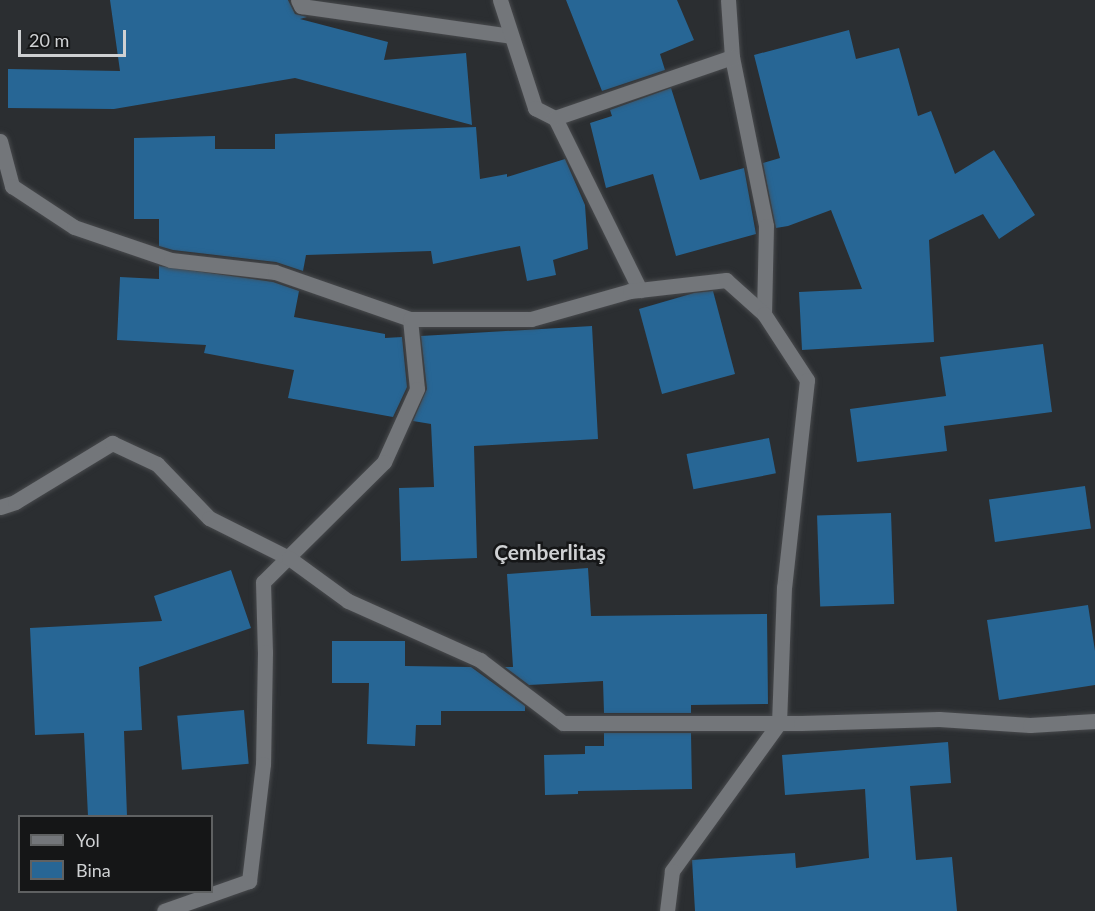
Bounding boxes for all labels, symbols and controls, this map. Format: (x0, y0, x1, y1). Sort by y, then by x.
scale bar (21, 18, 129, 56)
text: 20 m (29, 29, 69, 51)
district label: Çemberlitaş (494, 539, 606, 565)
legend (18, 815, 213, 893)
text: Yol (76, 829, 100, 851)
text: Bina (76, 859, 111, 881)

